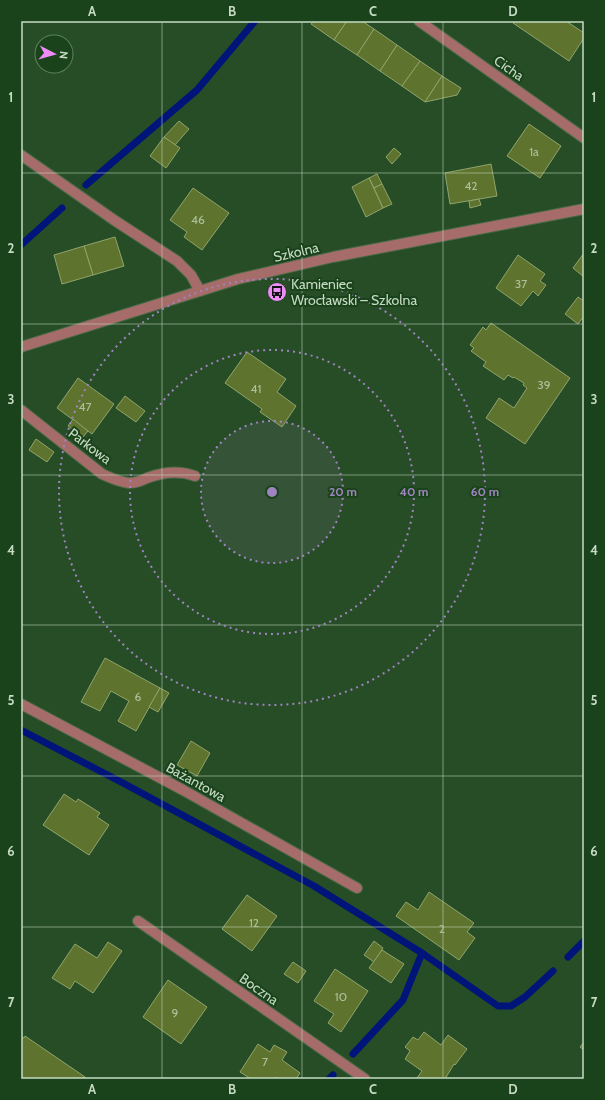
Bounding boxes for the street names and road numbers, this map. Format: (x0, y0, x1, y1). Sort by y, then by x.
street label: Cicha (490, 51, 528, 85)
street label: Szkolna (272, 238, 321, 266)
street label: Parkowa (65, 424, 115, 468)
street label: Bażantowa (163, 758, 229, 806)
street label: Boczna (236, 969, 282, 1009)

